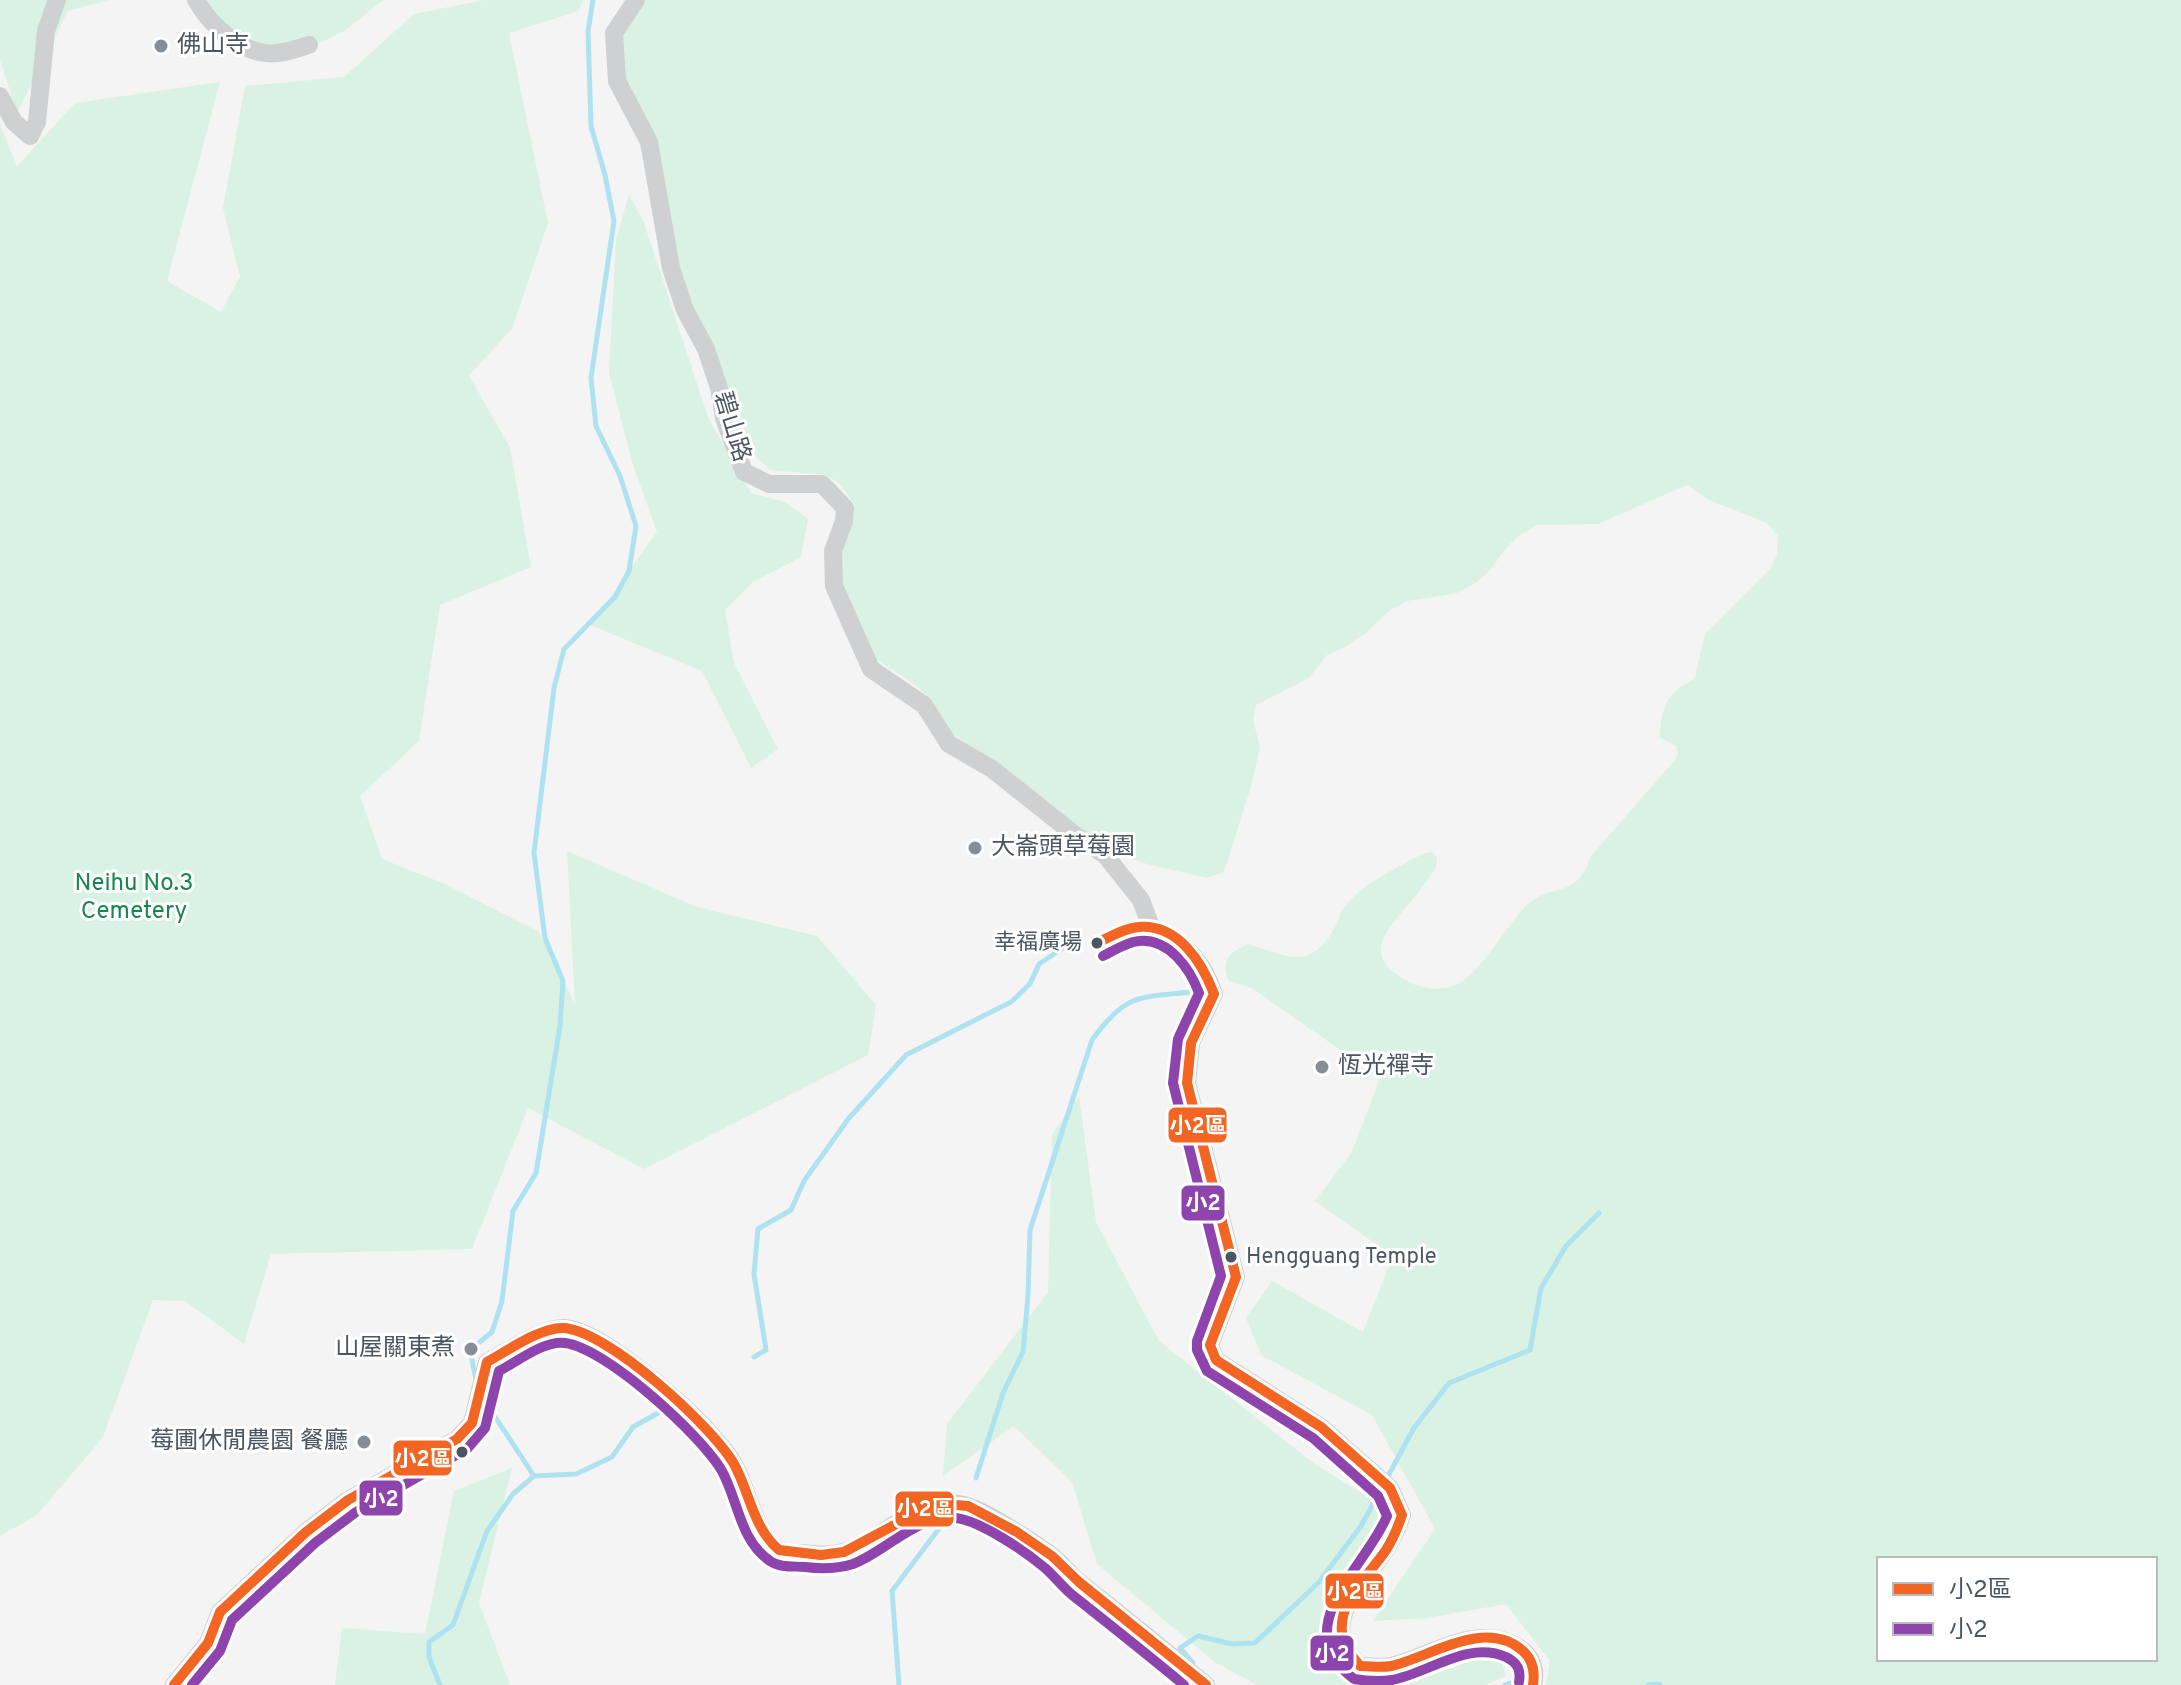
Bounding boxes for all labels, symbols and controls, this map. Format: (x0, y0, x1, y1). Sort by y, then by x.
place label: 佛山寺 (177, 31, 249, 61)
marker: 佛山寺 (152, 37, 170, 55)
street label: 碧山路 (706, 388, 756, 466)
place label: 大崙頭草莓園 (991, 833, 1135, 863)
marker: 大崙頭草莓園 (966, 839, 984, 857)
park label: Neihu No.3 Cemetery (75, 869, 193, 927)
place label: 幸福廣場 (994, 930, 1082, 957)
marker: 幸福廣場 (1089, 935, 1105, 951)
place label: 恆光禪寺 (1338, 1052, 1434, 1082)
marker: 恆光禪寺 (1313, 1058, 1331, 1076)
line badge: 小2區 (1167, 1106, 1228, 1144)
text: 小2區 (1169, 1114, 1227, 1141)
line badge: 小2 (1180, 1184, 1226, 1222)
text: 小2 (1185, 1191, 1221, 1218)
place label: Hengguang Temple (1246, 1244, 1437, 1271)
marker: Hengguang Temple (1223, 1249, 1239, 1265)
place label: 山屋關東煮 (335, 1334, 455, 1364)
marker: 山屋關東煮 (462, 1340, 480, 1358)
place label: 莓圃休閒農園 餐廳 (150, 1427, 348, 1457)
marker: 莓圃休閒農園 餐廳 (355, 1433, 373, 1451)
line badge: 小2區 (392, 1439, 453, 1477)
unlabelled marker (454, 1444, 470, 1460)
text: 小2區 (394, 1447, 452, 1474)
line badge: 小2 (358, 1479, 404, 1517)
text: 小2 (363, 1487, 399, 1514)
line badge: 小2區 (894, 1490, 955, 1528)
text: 小2區 (896, 1497, 954, 1524)
legend (1877, 1557, 2157, 1661)
line badge: 小2區 (1324, 1572, 1385, 1610)
text: 小2區 (1949, 1576, 2012, 1606)
text: 小2區 (1326, 1580, 1384, 1607)
text: 小2 (1949, 1616, 1988, 1646)
line badge: 小2 (1309, 1634, 1355, 1672)
text: 小2 (1314, 1642, 1350, 1669)

